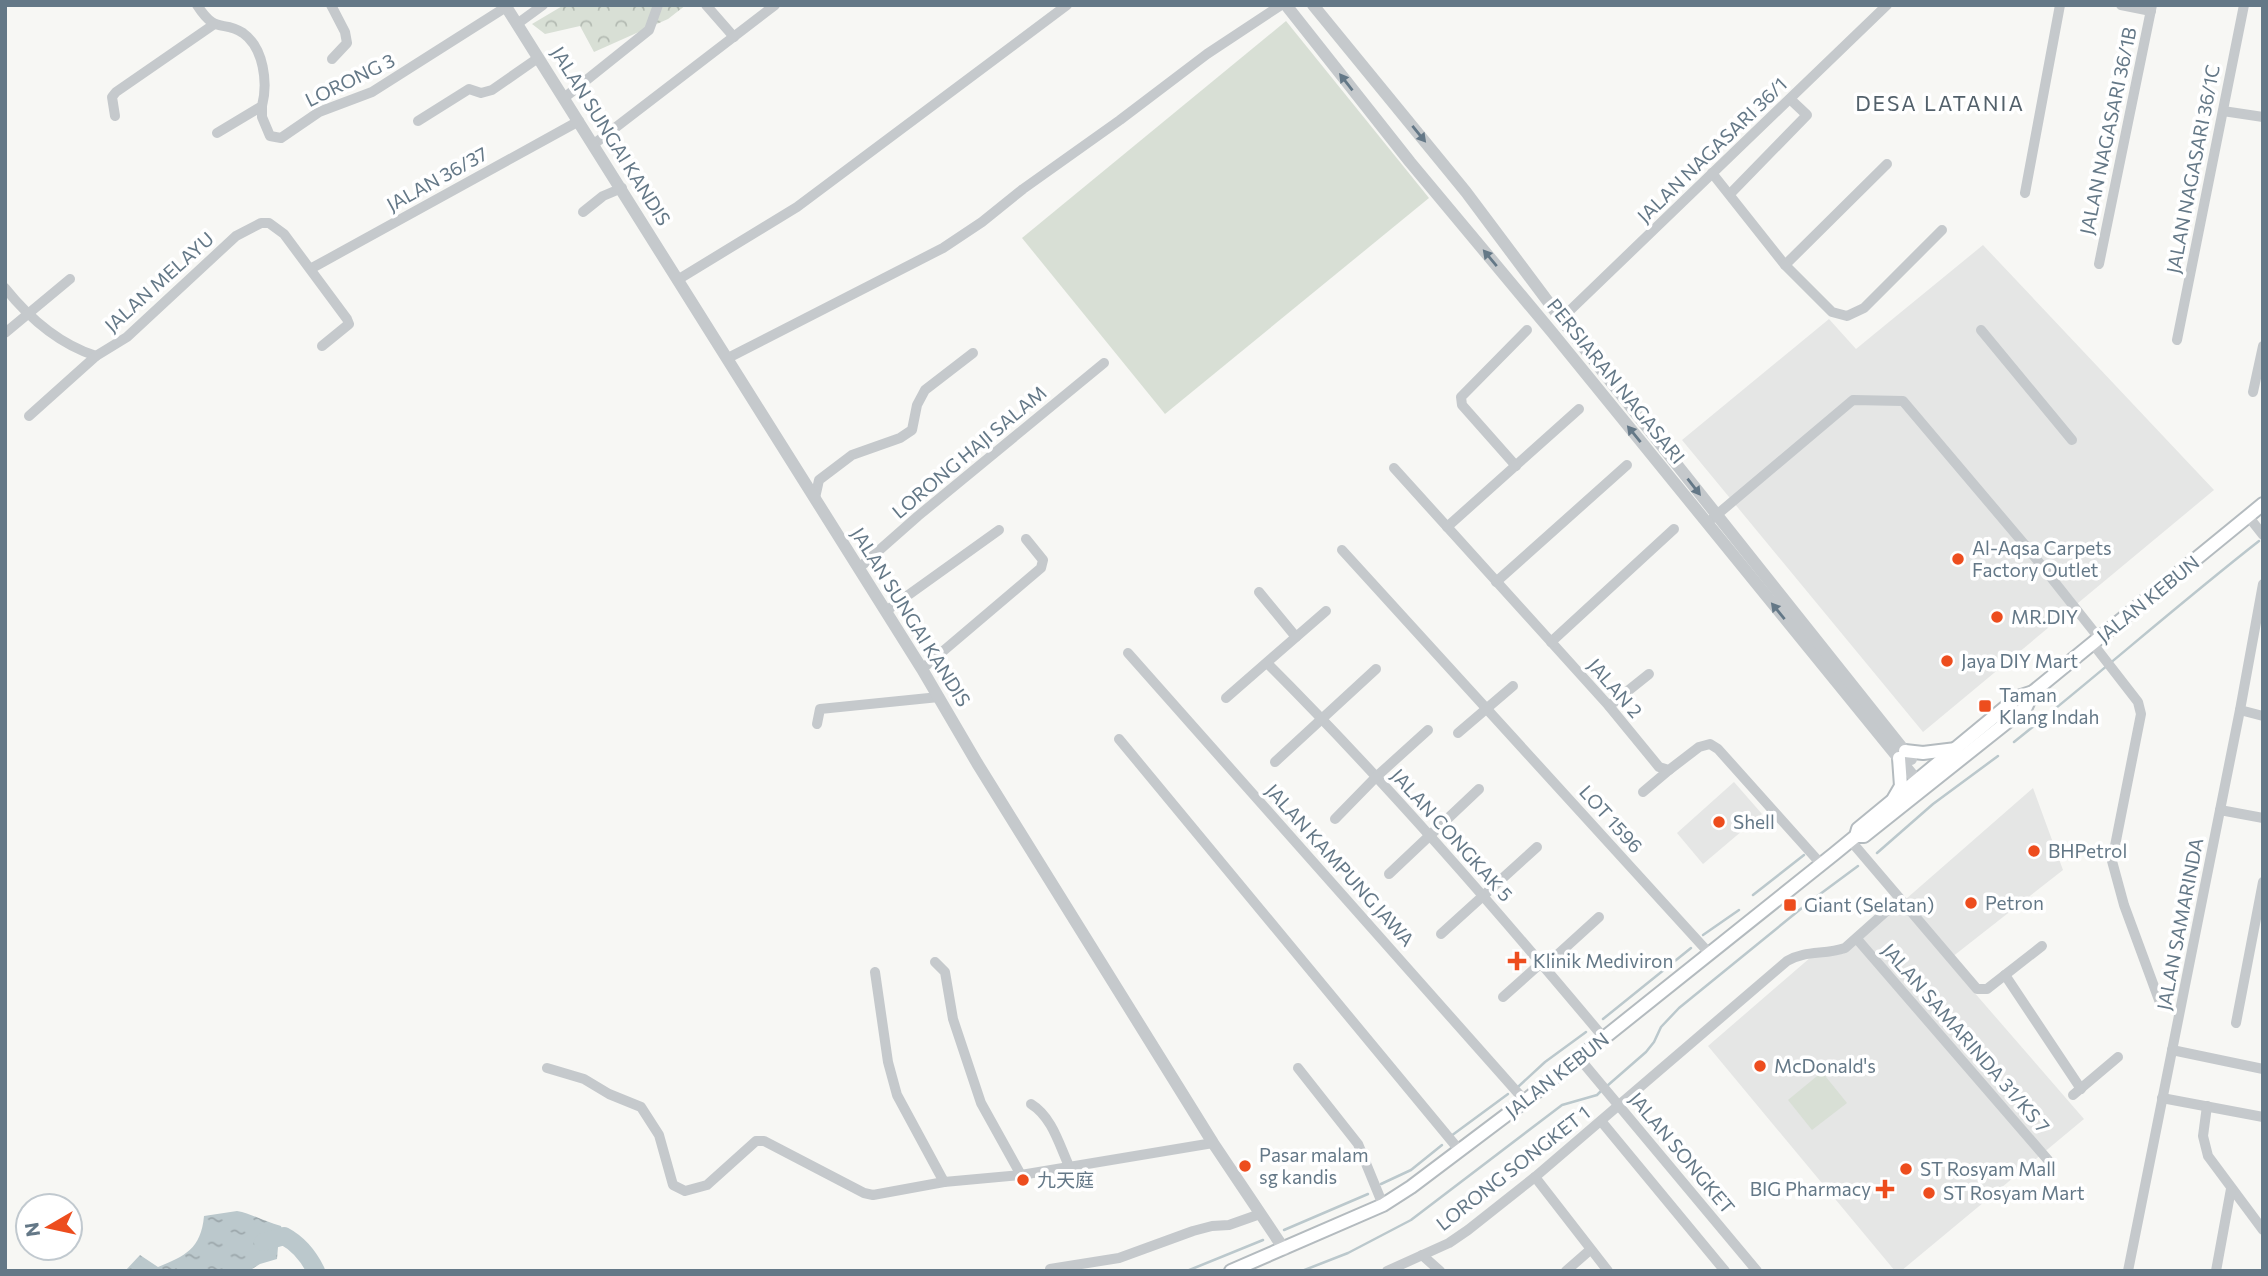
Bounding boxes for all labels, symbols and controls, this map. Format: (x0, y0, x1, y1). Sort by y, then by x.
street label: JALAN NAGASARI 36/1B (2074, 25, 2141, 237)
street label: JALAN SUNGAI KANDIS (547, 42, 676, 229)
street label: LORONG 3 (301, 48, 398, 111)
street label: JALAN NAGASARI 36/1C (2161, 63, 2224, 275)
street label: JALAN NAGASARI 36/1 (1632, 72, 1791, 227)
one-way arrow (1339, 73, 1354, 91)
district label: DESA LATANIA (1855, 90, 2025, 115)
one-way arrow (1411, 125, 1426, 142)
street label: JALAN 36/37 (382, 141, 491, 216)
street label: JALAN MELAYU (99, 227, 218, 337)
one-way arrow (1482, 249, 1498, 267)
street label: PERSIARAN NAGASARI (1543, 294, 1690, 468)
street label: LORONG HAJI SALAM (887, 380, 1050, 523)
one-way arrow (1627, 426, 1642, 443)
one-way arrow (1687, 477, 1702, 495)
street label: JALAN SUNGAI KANDIS (847, 523, 976, 710)
place label: Al-Aqsa Carpets Factory Outlet (1972, 536, 2112, 581)
street label: JALAN KEBUN (2092, 550, 2204, 647)
marker: Al-Aqsa Carpets Factory Outlet (1950, 551, 1966, 567)
one-way arrow (1770, 602, 1785, 620)
place label: MR.DIY (2011, 605, 2078, 628)
marker: MR.DIY (1989, 609, 2005, 625)
place label: Jaya DIY Mart (1961, 649, 2078, 672)
street label: JALAN 2 (1583, 653, 1647, 722)
marker: Jaya DIY Mart (1939, 653, 1955, 669)
place label: Taman Klang Indah (1999, 683, 2099, 728)
marker: Taman Klang Indah (1977, 698, 1993, 714)
street label: JALAN CONGKAK 5 (1387, 764, 1518, 906)
street label: JALAN KAMPUNG JAWA (1261, 779, 1419, 951)
street label: LOT 1596 (1575, 780, 1648, 857)
place label: Shell (1733, 810, 1775, 833)
marker: Shell (1711, 814, 1727, 830)
street label: JALAN SAMARINDA (2152, 836, 2207, 1012)
place label: BHPetrol (2048, 839, 2127, 862)
marker: BHPetrol (2026, 843, 2042, 859)
place label: Petron (1985, 891, 2044, 914)
place label: Giant (Selatan) (1804, 893, 1934, 916)
marker: Petron (1963, 895, 1979, 911)
marker: Giant (Selatan) (1782, 897, 1798, 913)
street label: JALAN SAMARINDA 31/KS 7 (1878, 938, 2055, 1137)
place label: Klinik Mediviron (1533, 949, 1673, 972)
marker: Klinik Mediviron (1507, 951, 1527, 971)
street label: JALAN KEBUN (1500, 1027, 1613, 1122)
place label: McDonald's (1774, 1054, 1876, 1077)
marker: McDonald's (1752, 1058, 1768, 1074)
street label: JALAN SONGKET (1625, 1087, 1740, 1218)
street label: LORONG SONGKET 1 (1431, 1100, 1594, 1235)
place label: Pasar malam sg kandis (1259, 1143, 1369, 1188)
place label: ST Rosyam Mall (1920, 1157, 2056, 1180)
marker: Pasar malam sg kandis (1237, 1158, 1253, 1174)
marker: ST Rosyam Mall (1898, 1161, 1914, 1177)
place label: 九天庭 (1037, 1168, 1094, 1191)
marker: 九天庭 (1015, 1172, 1031, 1188)
place label: BIG Pharmacy (1750, 1177, 1871, 1200)
marker: BIG Pharmacy (1877, 1181, 1893, 1197)
place label: ST Rosyam Mart (1943, 1181, 2085, 1204)
marker: ST Rosyam Mart (1921, 1185, 1937, 1201)
north arrow (14, 1192, 84, 1262)
text: N (19, 1221, 44, 1239)

